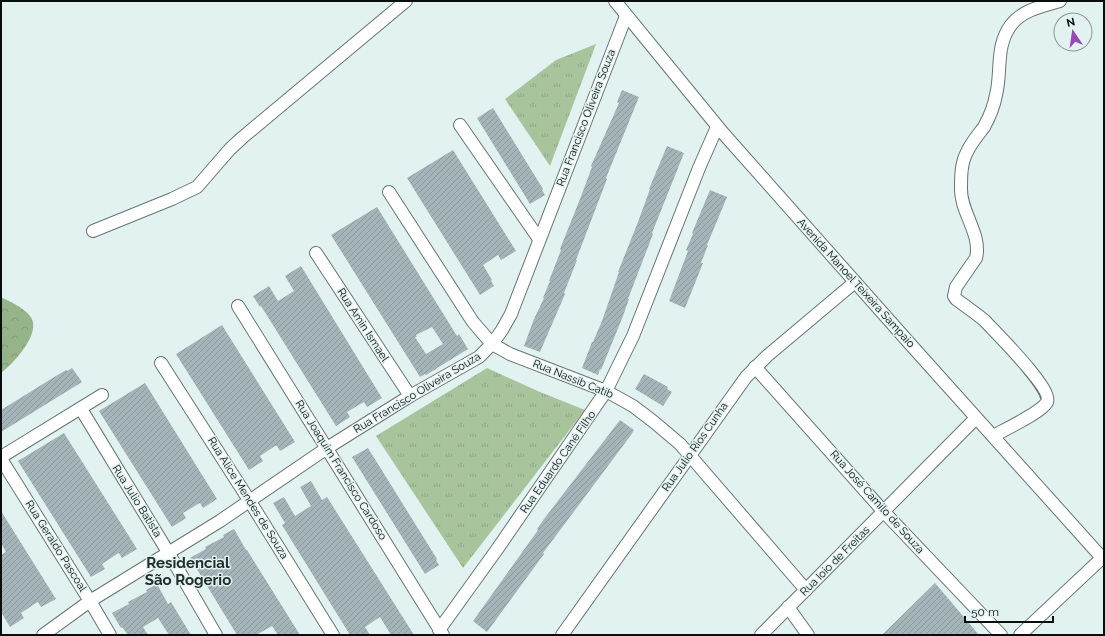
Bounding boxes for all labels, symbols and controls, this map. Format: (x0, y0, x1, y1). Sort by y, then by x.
north arrow (1053, 12, 1093, 52)
text: N (1065, 15, 1076, 30)
street label: Rua Francisco Oliveira Souza (554, 48, 618, 188)
street label: Avenida Manoel Teixeira Sampaio (794, 216, 918, 351)
street label: Rua Amin Ismael (334, 286, 392, 364)
street label: Rua Francisco Oliveira Souza (351, 350, 483, 436)
street label: Rua Nassib Catib (531, 357, 615, 401)
street label: Rua Joaquim Francisco Cardoso (292, 398, 390, 543)
street label: Rua Julio Rios Cunha (659, 400, 731, 494)
street label: Rua Eduardo Cané Filho (518, 408, 599, 516)
street label: Rua Alice Mendes de Souza (205, 435, 291, 561)
street label: Rua José Camilo de Souza (827, 448, 927, 556)
street label: Rua Julio Batista (109, 462, 165, 540)
street label: Rua Geraldo Pascoal (23, 498, 89, 594)
street label: Rua Ioio de Freitas (798, 524, 872, 598)
district label: Residencial São Rogerio (145, 554, 231, 589)
scale bar (965, 598, 1053, 624)
text: 50 m (971, 605, 999, 619)

